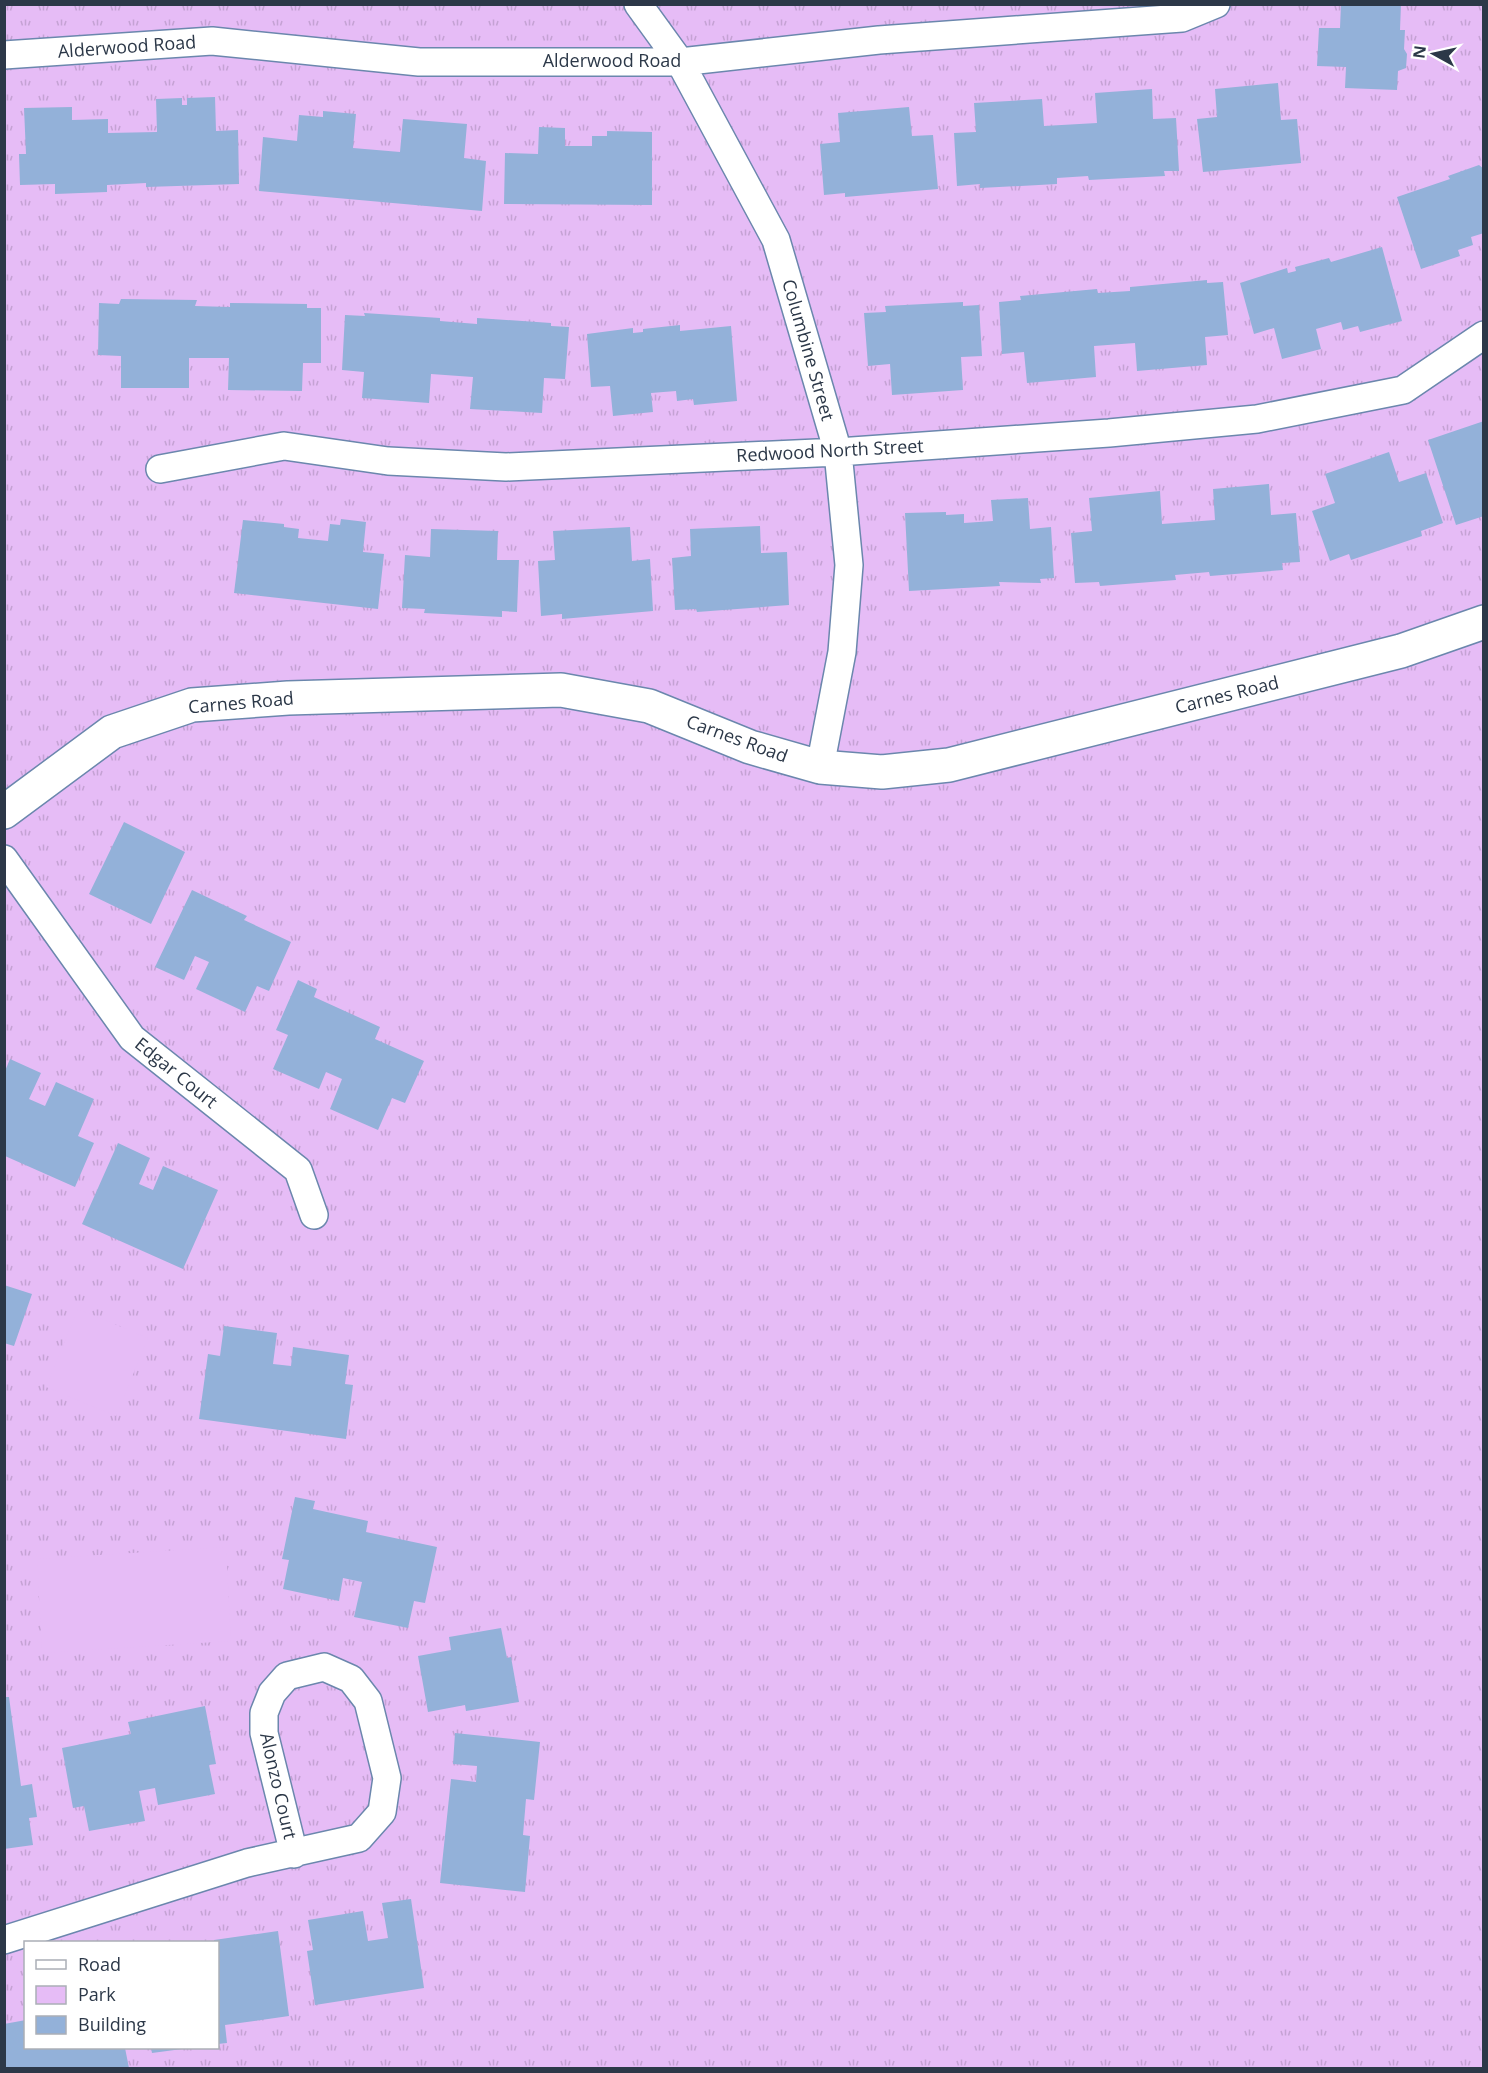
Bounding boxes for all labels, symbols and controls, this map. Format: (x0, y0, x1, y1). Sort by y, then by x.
north arrow (1404, 24, 1464, 84)
street label: Alderwood Road (57, 29, 197, 63)
text: N (1407, 44, 1431, 60)
street label: Alderwood Road (543, 48, 681, 72)
street label: Columbine Street (777, 276, 841, 423)
street label: Redwood North Street (736, 433, 924, 467)
street label: Carnes Road (1172, 670, 1281, 719)
street label: Carnes Road (187, 685, 295, 719)
street label: Carnes Road (683, 709, 791, 767)
street label: Edgar Court (130, 1031, 223, 1113)
street label: Alonzo Court (255, 1730, 303, 1841)
legend (24, 1941, 219, 2049)
text: Road (78, 1952, 121, 1976)
text: Park (78, 1982, 116, 2006)
text: Building (78, 2012, 146, 2036)

